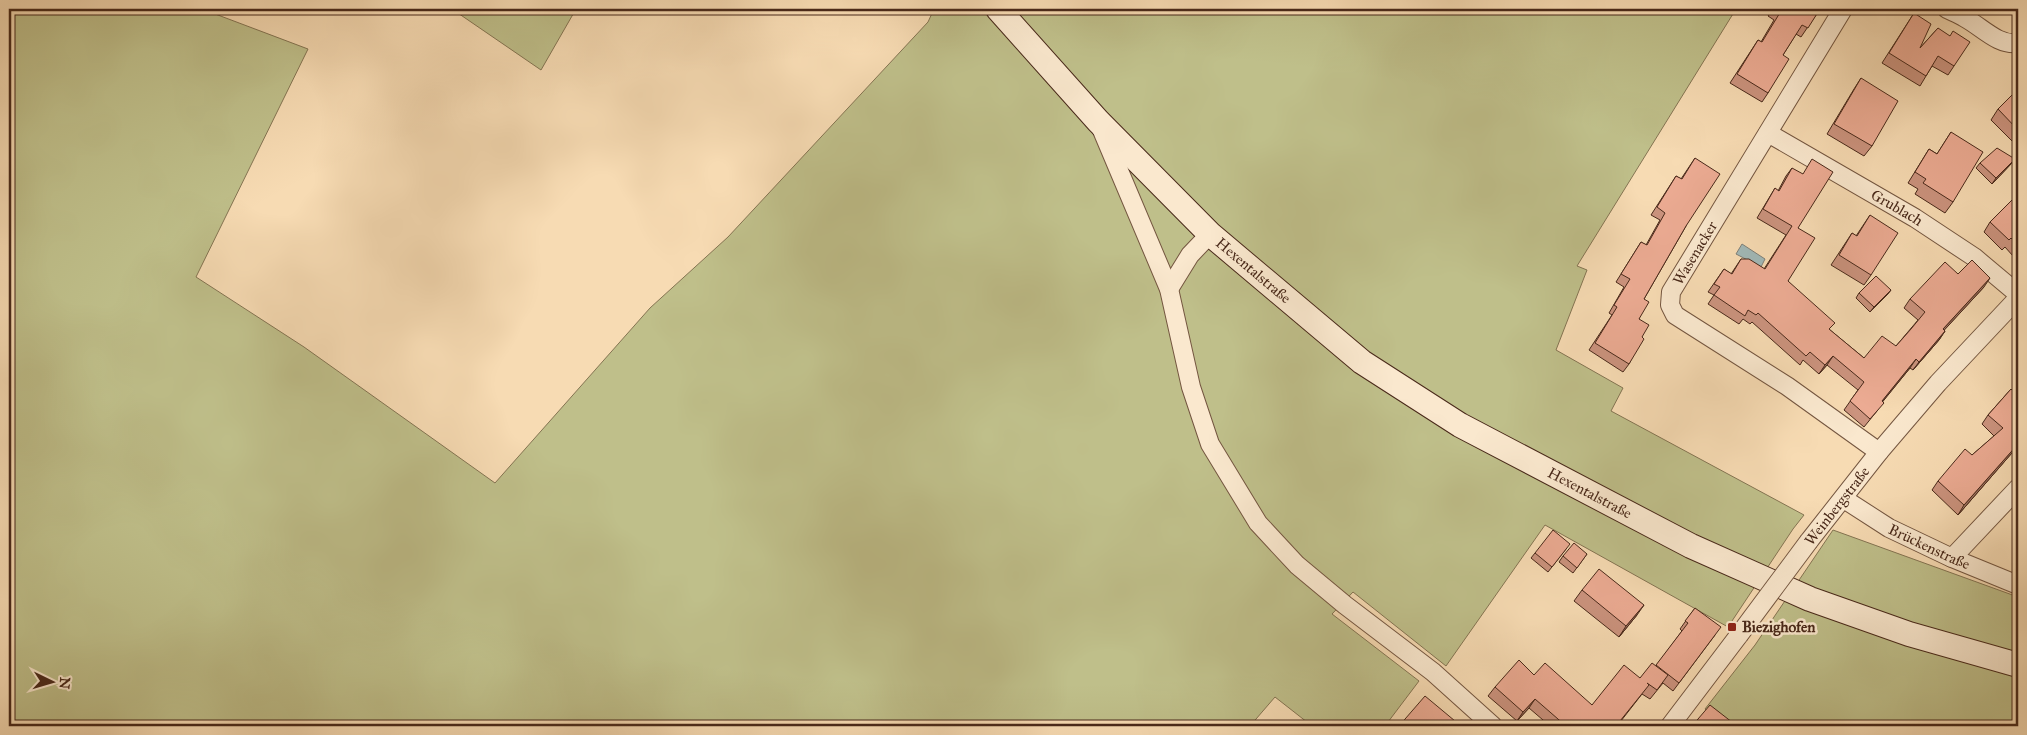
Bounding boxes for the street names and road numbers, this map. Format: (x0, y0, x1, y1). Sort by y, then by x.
street label: Grublach (1868, 186, 1927, 230)
street label: Wasenacker (1669, 218, 1721, 288)
street label: Hexentalstraße (1212, 234, 1295, 307)
street label: Weinbergstraße (1801, 463, 1873, 549)
street label: Hexentalstraße (1545, 464, 1635, 522)
street label: Brückenstraße (1886, 520, 1973, 573)

